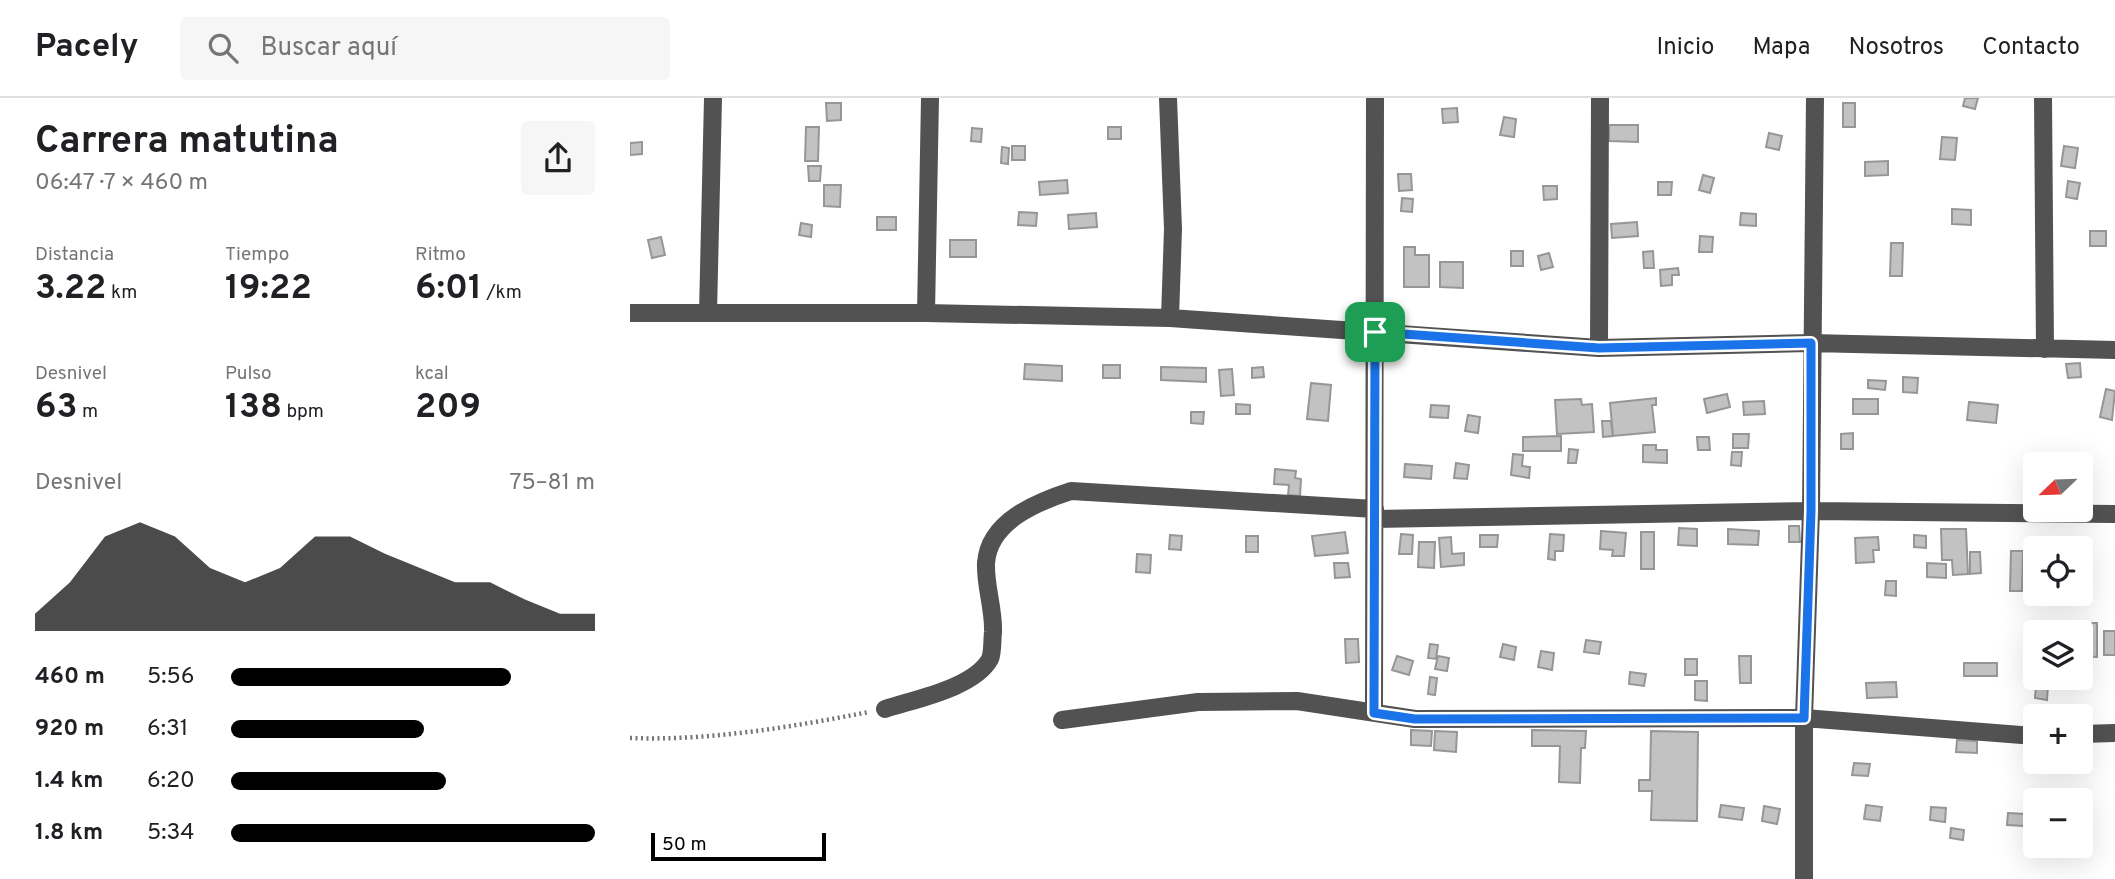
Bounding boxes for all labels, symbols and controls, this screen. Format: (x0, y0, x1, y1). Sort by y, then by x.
search box (180, 17, 670, 80)
text: Pacely (35, 27, 138, 69)
icon: search (204, 29, 242, 67)
text: Buscar aquí (260, 32, 397, 65)
text: Inicio (1657, 33, 1714, 63)
text: Mapa (1752, 33, 1811, 63)
text: Nosotros (1849, 33, 1944, 63)
text: Contacto (1982, 33, 2080, 63)
text: Carrera matutina (35, 118, 339, 167)
button: share (521, 121, 595, 195)
text: 06:47 · 7 × 460 m (35, 169, 208, 198)
text: Distancia (35, 243, 114, 267)
text: Tiempo (225, 243, 289, 267)
text: Ritmo (415, 243, 466, 267)
text: 3.22 (35, 267, 107, 311)
text: 19:22 (225, 267, 312, 311)
text: 6:01 (415, 267, 482, 311)
text: km (107, 281, 137, 305)
text: /km (482, 281, 522, 305)
pin (1345, 302, 1405, 362)
icon: arrive (1356, 313, 1394, 351)
text: Desnivel (35, 362, 107, 386)
text: Pulso (225, 362, 272, 386)
text: kcal (415, 362, 449, 386)
text: 63 (35, 386, 78, 430)
text: 138 (225, 386, 282, 430)
text: 209 (415, 386, 481, 430)
text: m (78, 400, 98, 424)
text: bpm (282, 400, 324, 424)
north arrow (2023, 452, 2093, 522)
map controls (2023, 452, 2093, 858)
text: Desnivel (35, 469, 122, 498)
text: 75–81 m (510, 469, 595, 498)
button: locate (2023, 536, 2093, 606)
button: layers (2023, 620, 2093, 690)
text: 460 m (35, 663, 105, 692)
text: 5:56 (147, 663, 194, 692)
button: + (2023, 704, 2093, 774)
text: 920 m (35, 715, 104, 744)
text: 6:31 (147, 715, 188, 744)
text: 1.4 km (35, 767, 103, 796)
text: 6:20 (147, 767, 195, 796)
button: − (2023, 788, 2093, 858)
text: 1.8 km (35, 819, 103, 848)
text: 5:34 (147, 819, 195, 848)
scale bar (651, 830, 826, 862)
text: 50 m (662, 833, 707, 857)

